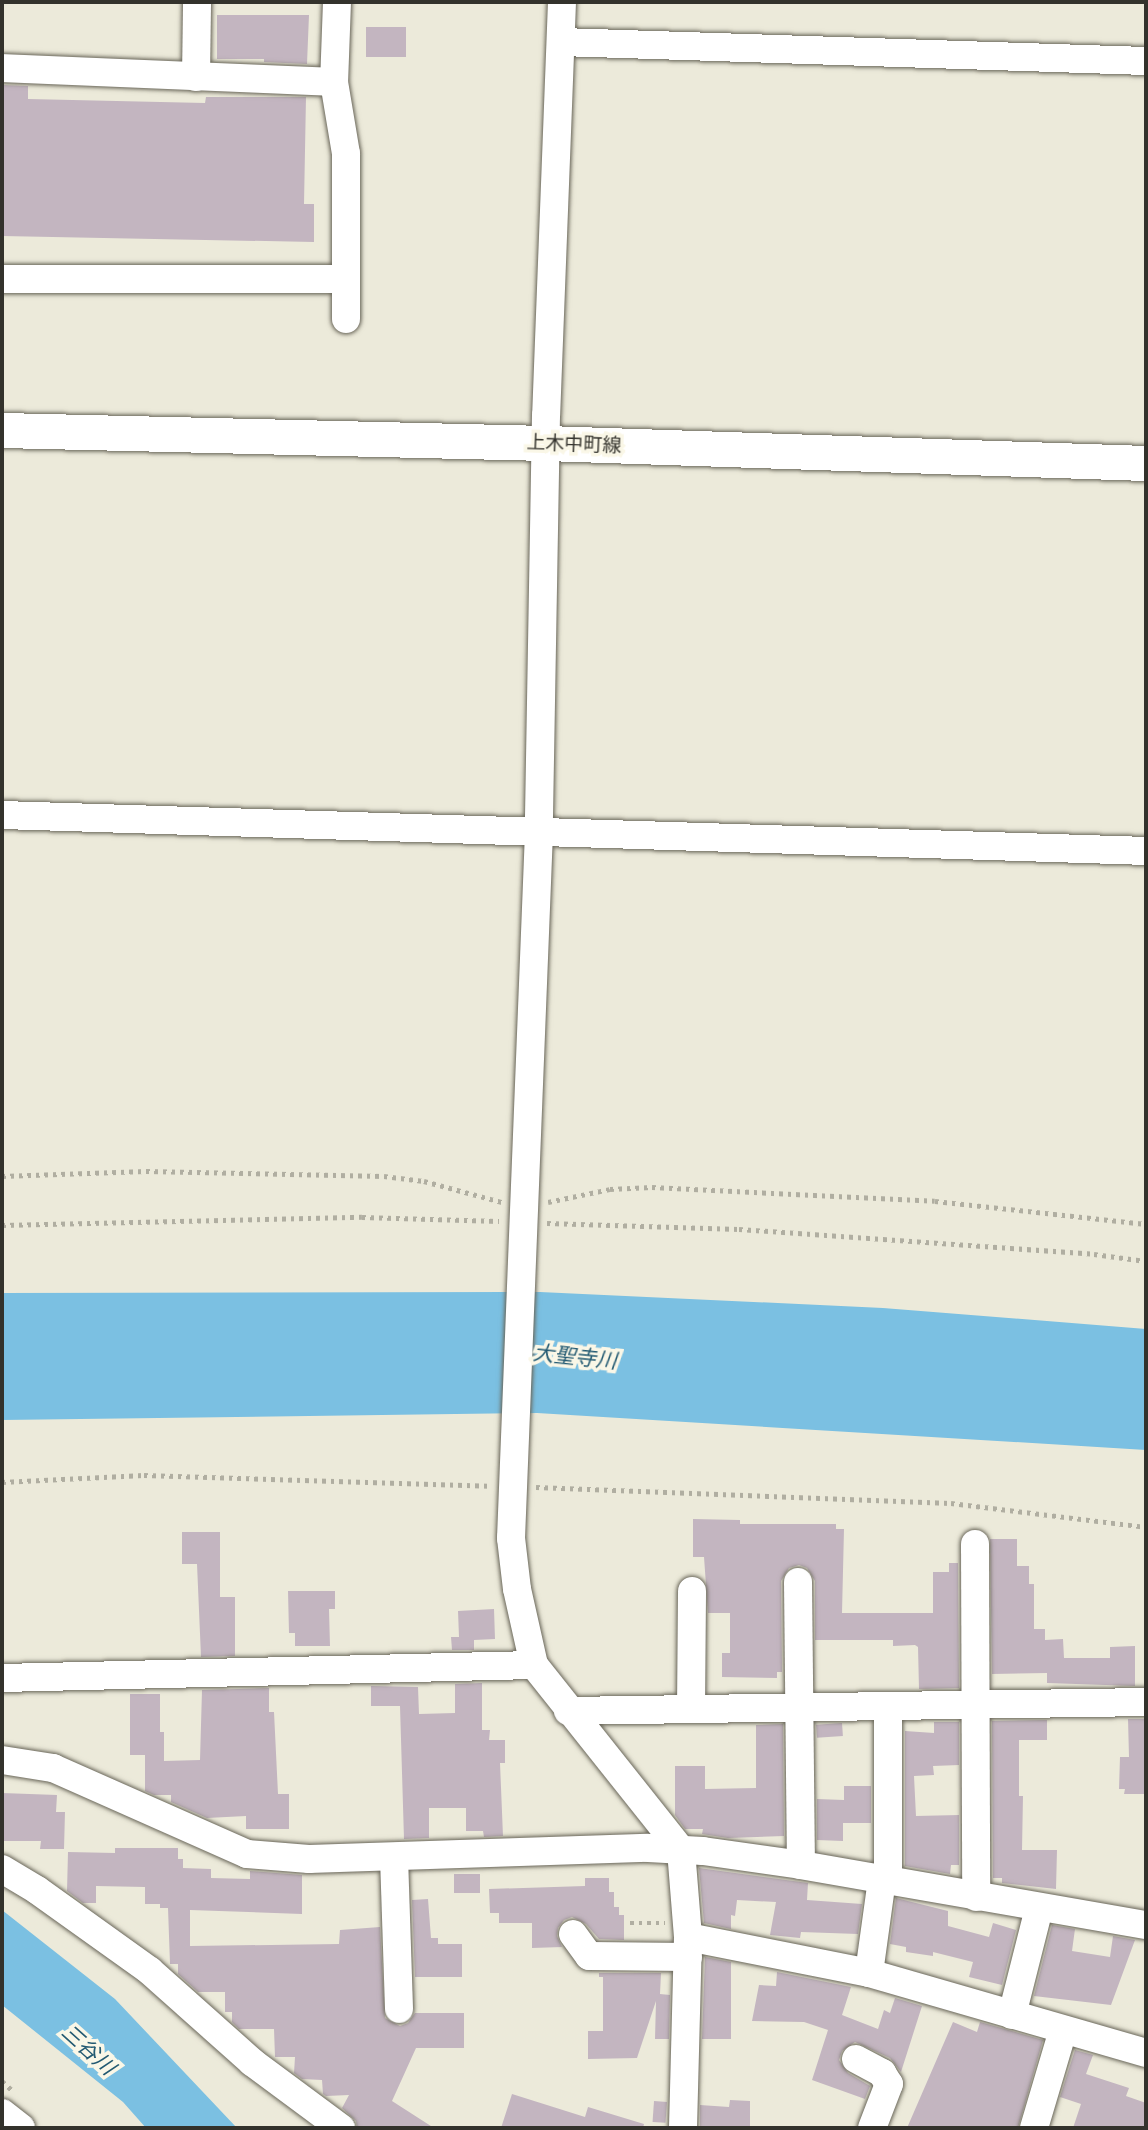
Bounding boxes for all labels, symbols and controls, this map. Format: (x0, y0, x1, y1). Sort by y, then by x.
street label: 上木中町線 (526, 431, 622, 457)
water label: 大聖寺川 (532, 1339, 618, 1373)
water label: 三谷川 (57, 2019, 121, 2079)

